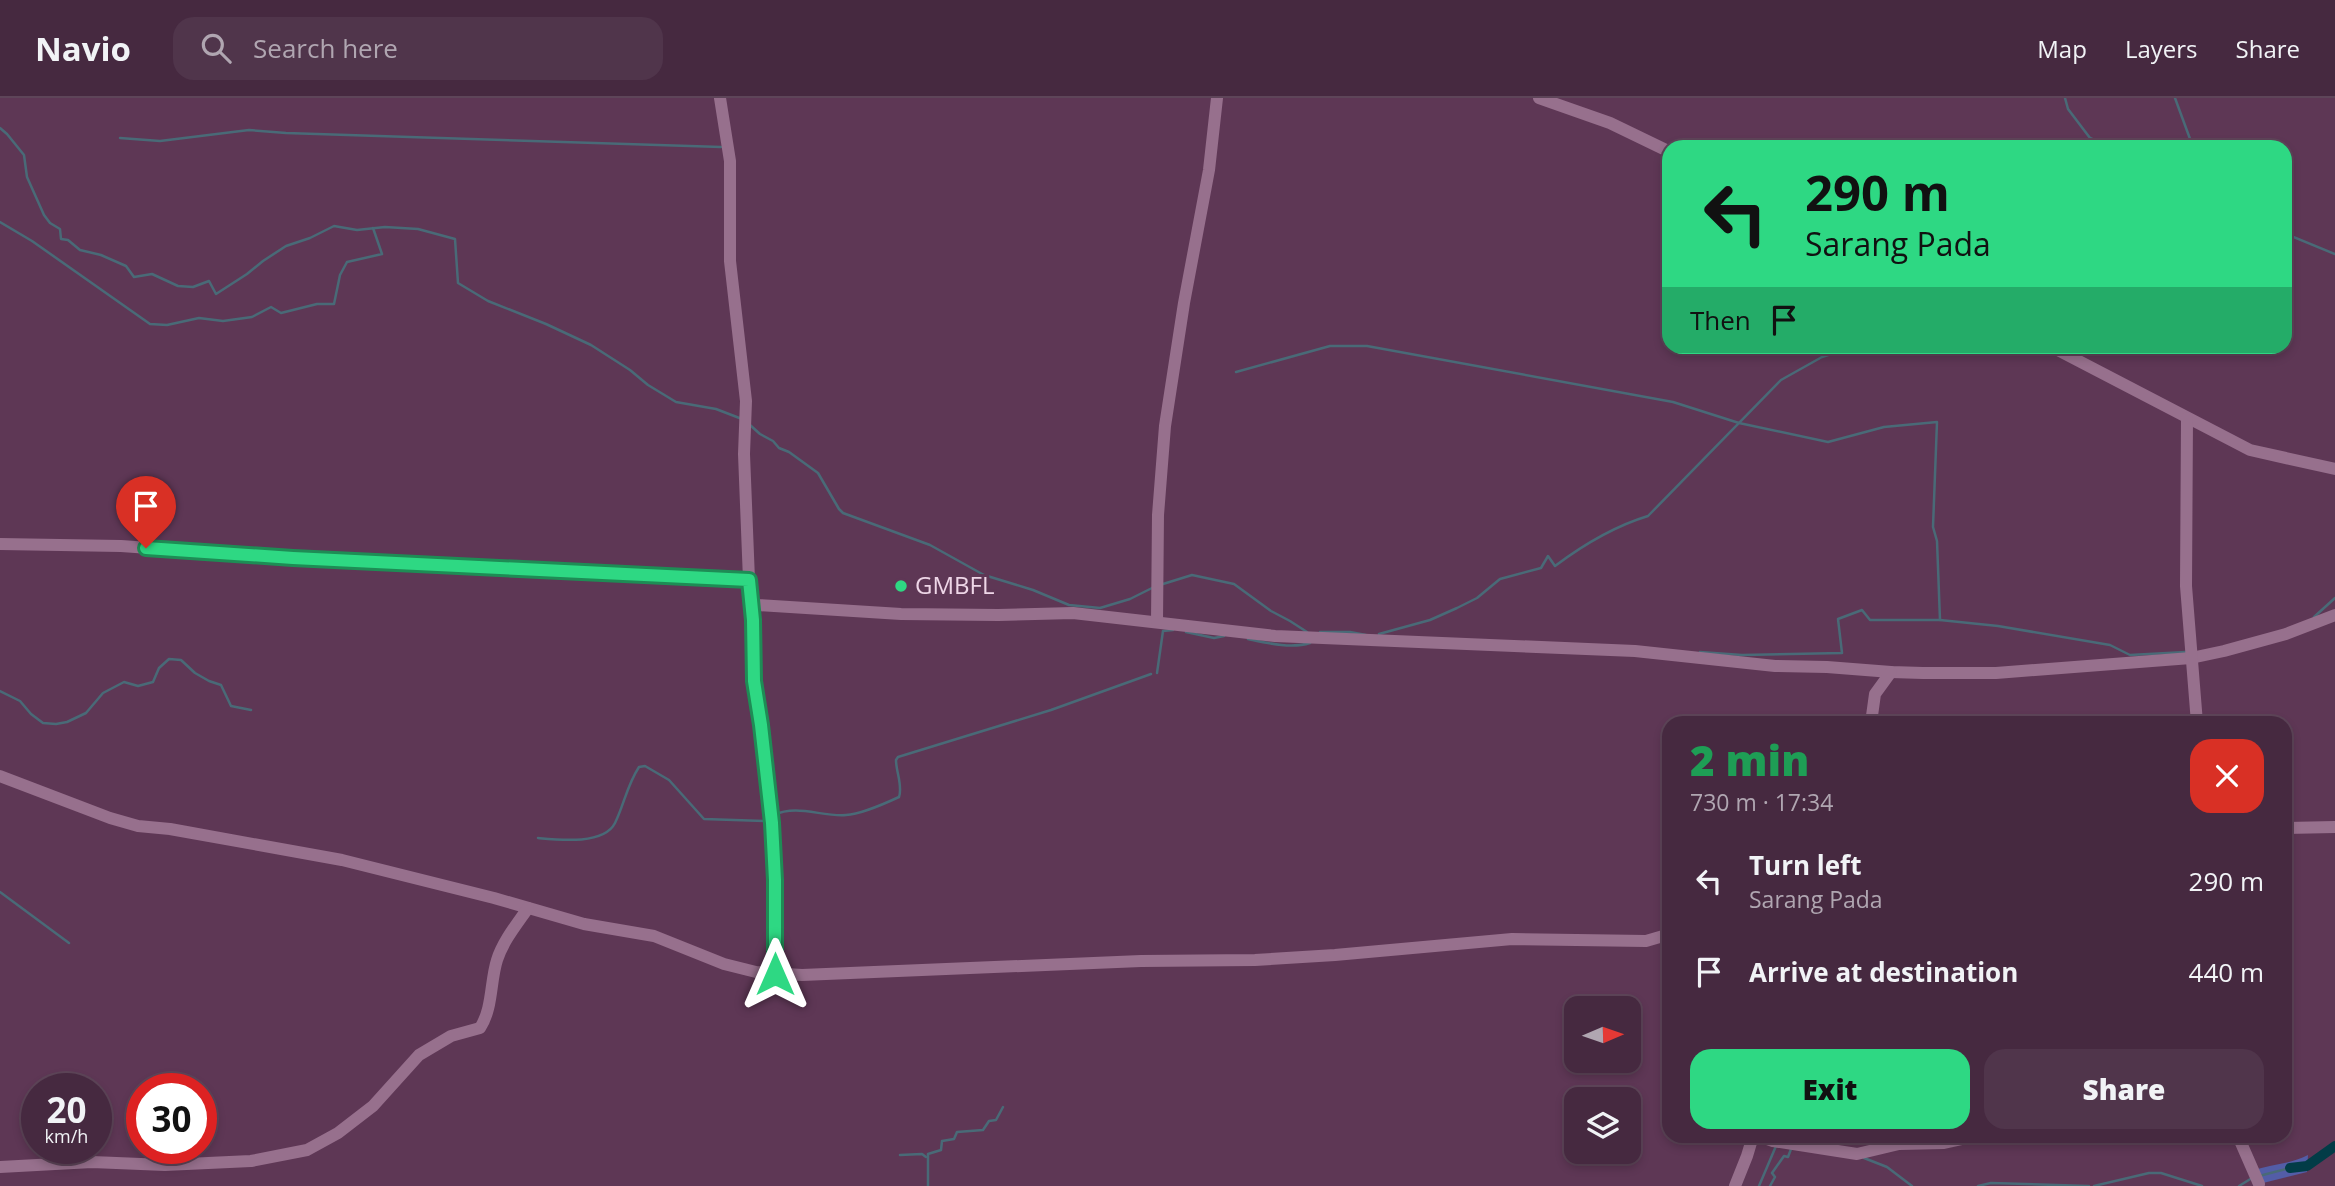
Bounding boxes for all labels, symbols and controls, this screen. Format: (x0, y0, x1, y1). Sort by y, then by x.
search box (173, 17, 663, 80)
text: Navio (35, 26, 131, 71)
icon: search (197, 29, 235, 67)
text: Search here (253, 30, 398, 66)
text: Map (2037, 32, 2087, 65)
text: Layers (2125, 32, 2198, 65)
text: Share (2236, 32, 2300, 65)
text: 290 m (1805, 159, 1950, 225)
icon: left (1690, 168, 1781, 259)
text: Sarang Pada (1805, 222, 1991, 265)
icon: arrive (1765, 301, 1803, 339)
text: Then (1690, 302, 1751, 338)
pin (116, 476, 176, 548)
icon: arrive (127, 487, 165, 525)
place label: GMBFL (915, 568, 994, 601)
marker: GMBFL (893, 578, 909, 594)
text: 2 min (1690, 731, 1809, 788)
button: close (2190, 739, 2264, 813)
text: 730 m · 17:34 (1690, 786, 1833, 818)
text: Turn left (1749, 847, 1861, 883)
icon: left (1690, 862, 1728, 900)
text: 290 m (2189, 863, 2264, 899)
text: Sarang Pada (1749, 883, 1883, 915)
position arrow (738, 937, 812, 1011)
icon: arrive (1690, 953, 1728, 991)
text: Arrive at destination (1749, 954, 2018, 990)
text: 440 m (2189, 954, 2264, 990)
north arrow (1564, 996, 1642, 1073)
map controls (1564, 996, 1641, 1164)
button: Exit (1690, 1049, 1970, 1129)
button: Share (1984, 1049, 2264, 1129)
speed limit sign: 30 (126, 1073, 217, 1164)
text: 20 (46, 1086, 87, 1133)
button: layers (1564, 1087, 1641, 1164)
text: km/h (45, 1124, 88, 1148)

